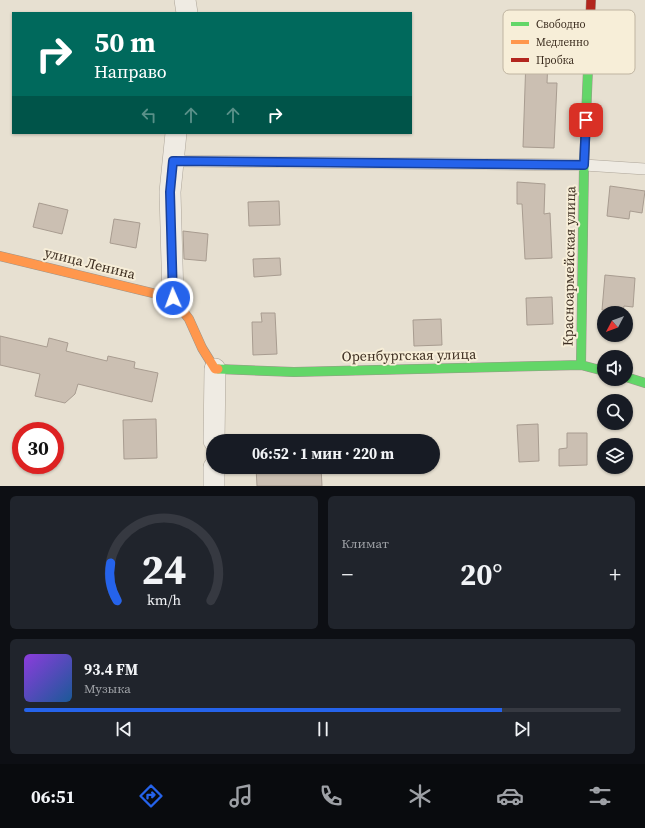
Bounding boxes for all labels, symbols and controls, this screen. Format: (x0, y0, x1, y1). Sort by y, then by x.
legend (503, 10, 635, 74)
text: Свободно (536, 17, 586, 32)
text: 50 m (94, 23, 156, 61)
icon: right (28, 28, 80, 80)
text: Медленно (536, 35, 589, 50)
text: Пробка (536, 53, 575, 68)
text: Направо (94, 59, 167, 84)
pin (569, 103, 603, 137)
icon: left (138, 104, 160, 126)
icon: ahead (180, 104, 202, 126)
icon: ahead (222, 104, 244, 126)
icon: right (264, 104, 286, 126)
icon: arrive (575, 109, 597, 131)
street label: Красноармейская улица (558, 185, 580, 346)
street label: улица Ленина (42, 242, 138, 284)
position arrow (152, 277, 194, 319)
north arrow (597, 306, 633, 342)
map controls (597, 306, 633, 474)
street label: Оренбургская улица (341, 344, 477, 366)
button: sound (597, 350, 633, 386)
button: search (597, 394, 633, 430)
speed limit sign: 30 (12, 422, 64, 474)
button: layers (597, 438, 633, 474)
text: 06:52 · 1 мин · 220 m (252, 443, 394, 464)
text: Климат (342, 535, 389, 552)
text: 24 (141, 540, 186, 597)
text: 20° (460, 554, 502, 595)
text: − (342, 559, 353, 589)
text: + (609, 559, 621, 589)
text: km/h (147, 589, 181, 609)
text: 93.4 FM (84, 659, 138, 680)
text: Музыка (84, 680, 131, 697)
icon: previous (113, 718, 135, 740)
icon: pause (312, 718, 334, 740)
icon: next (511, 718, 533, 740)
icon: directions (137, 782, 165, 810)
icon: music (227, 782, 255, 810)
icon: phone (317, 782, 345, 810)
icon: climate (406, 782, 434, 810)
icon: car (496, 782, 524, 810)
icon: filters (586, 782, 614, 810)
text: 06:51 (31, 784, 75, 809)

